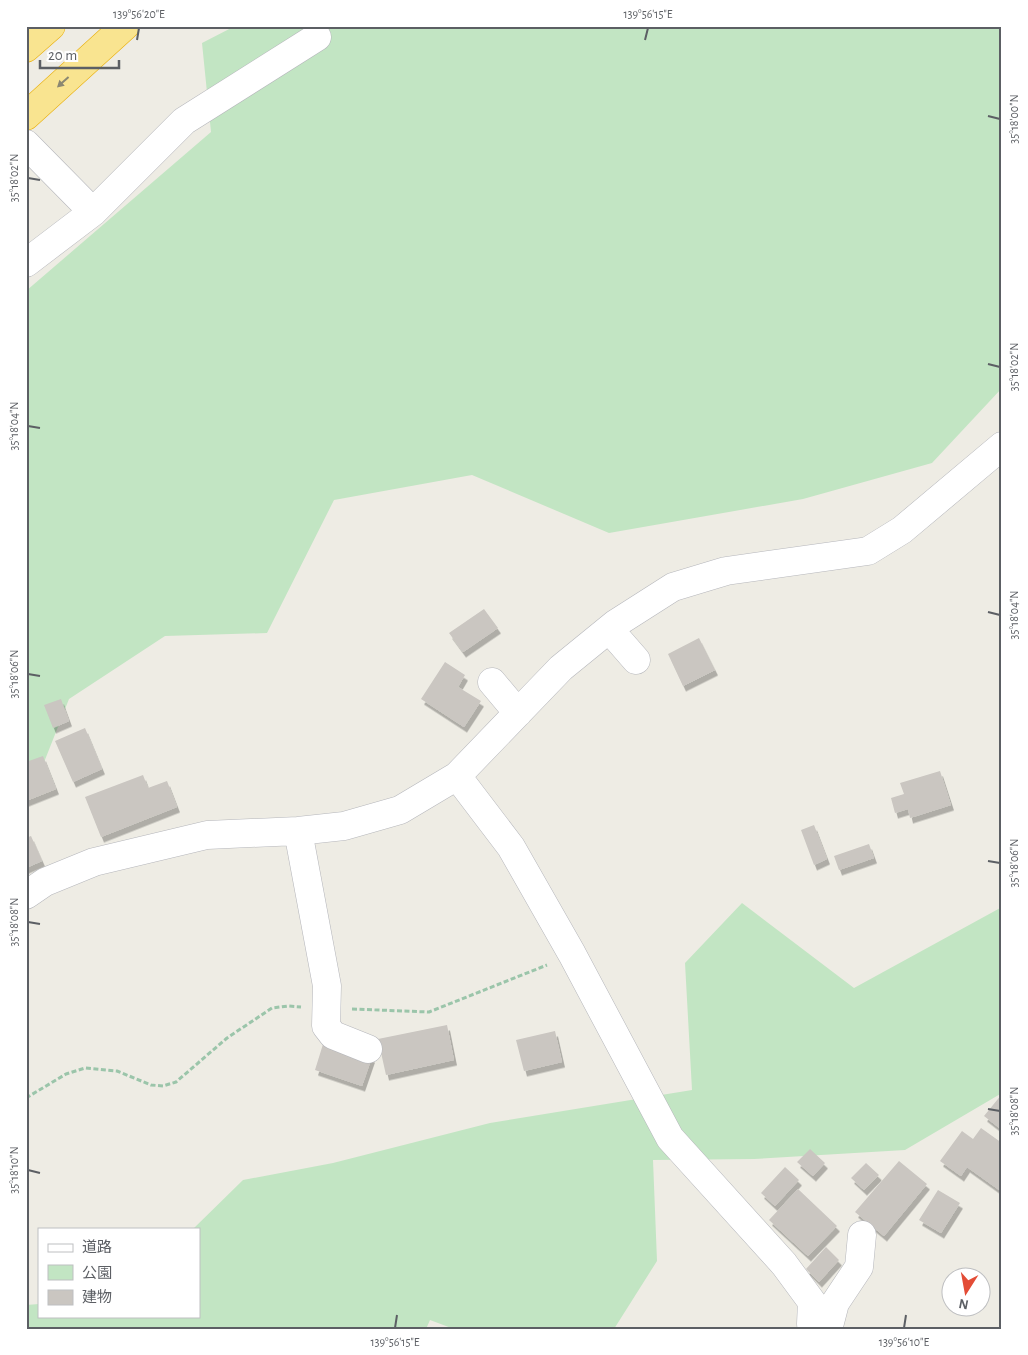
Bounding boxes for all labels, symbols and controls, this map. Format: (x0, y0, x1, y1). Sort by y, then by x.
text: 139°56'20"E (113, 8, 165, 20)
text: 139°56'15"E (623, 8, 673, 20)
scale bar (40, 38, 119, 70)
text: 20 m (48, 48, 77, 63)
one-way arrow (57, 76, 69, 88)
text: 35°18'00"N (1008, 94, 1020, 144)
text: 35°18'02"N (8, 154, 20, 202)
text: 35°18'02"N (1008, 343, 1020, 391)
text: 35°18'04"N (8, 402, 20, 450)
text: 35°18'04"N (1008, 591, 1020, 639)
text: 35°18'06"N (8, 650, 20, 698)
text: 35°18'06"N (1008, 839, 1020, 887)
text: 35°18'08"N (8, 898, 20, 946)
text: 35°18'08"N (1008, 1087, 1020, 1135)
text: 35°18'10"N (8, 1146, 20, 1194)
legend (38, 1228, 200, 1318)
text: 道路 (82, 1239, 112, 1255)
text: 公園 (82, 1265, 112, 1281)
north arrow (940, 1268, 990, 1318)
text: 建物 (82, 1289, 112, 1305)
text: N (958, 1296, 970, 1312)
text: 139°56'15"E (370, 1336, 420, 1348)
text: 139°56'10"E (879, 1336, 929, 1348)

